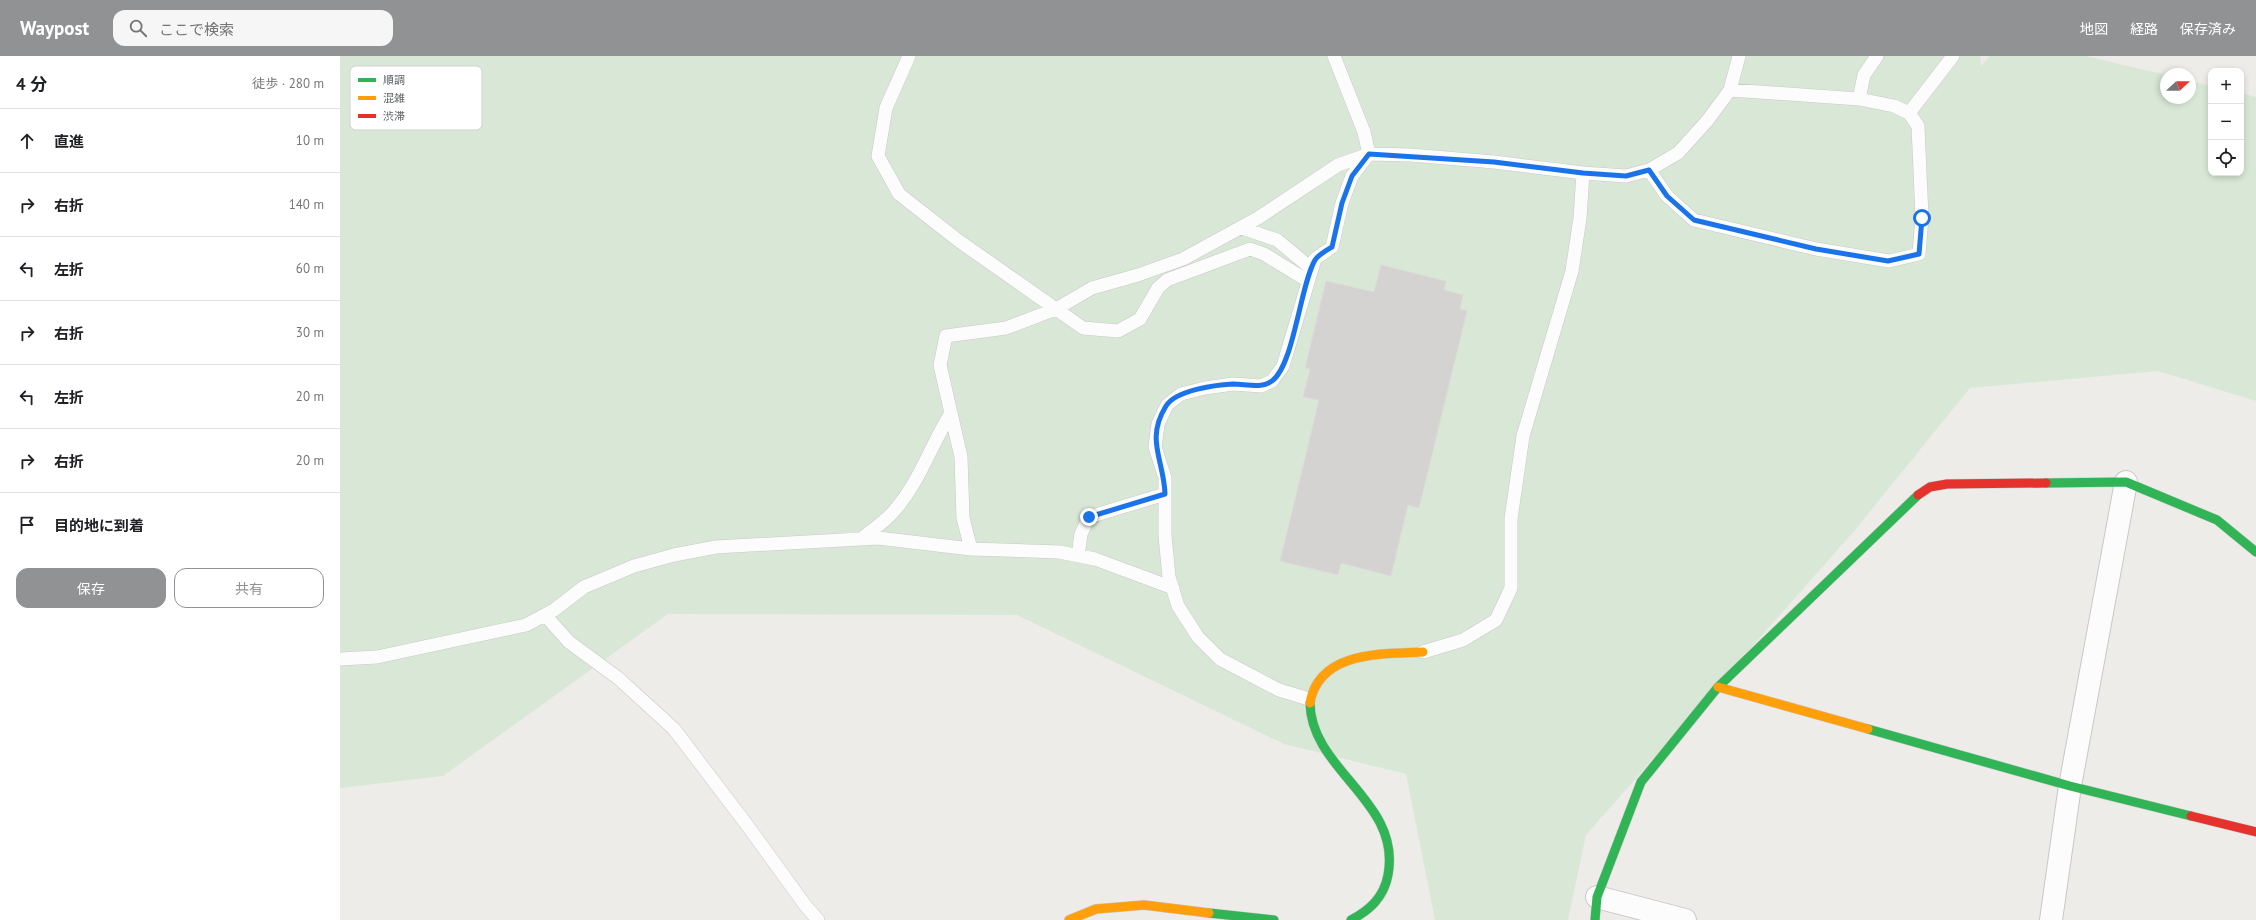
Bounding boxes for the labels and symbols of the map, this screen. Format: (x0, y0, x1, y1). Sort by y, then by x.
legend (350, 66, 482, 130)
north arrow (2160, 68, 2196, 104)
text: 順調 (383, 73, 405, 87)
text: 混雑 (383, 91, 405, 105)
text: 渋滞 (383, 109, 405, 123)
route start (1913, 209, 1931, 227)
route end (1080, 508, 1098, 526)

